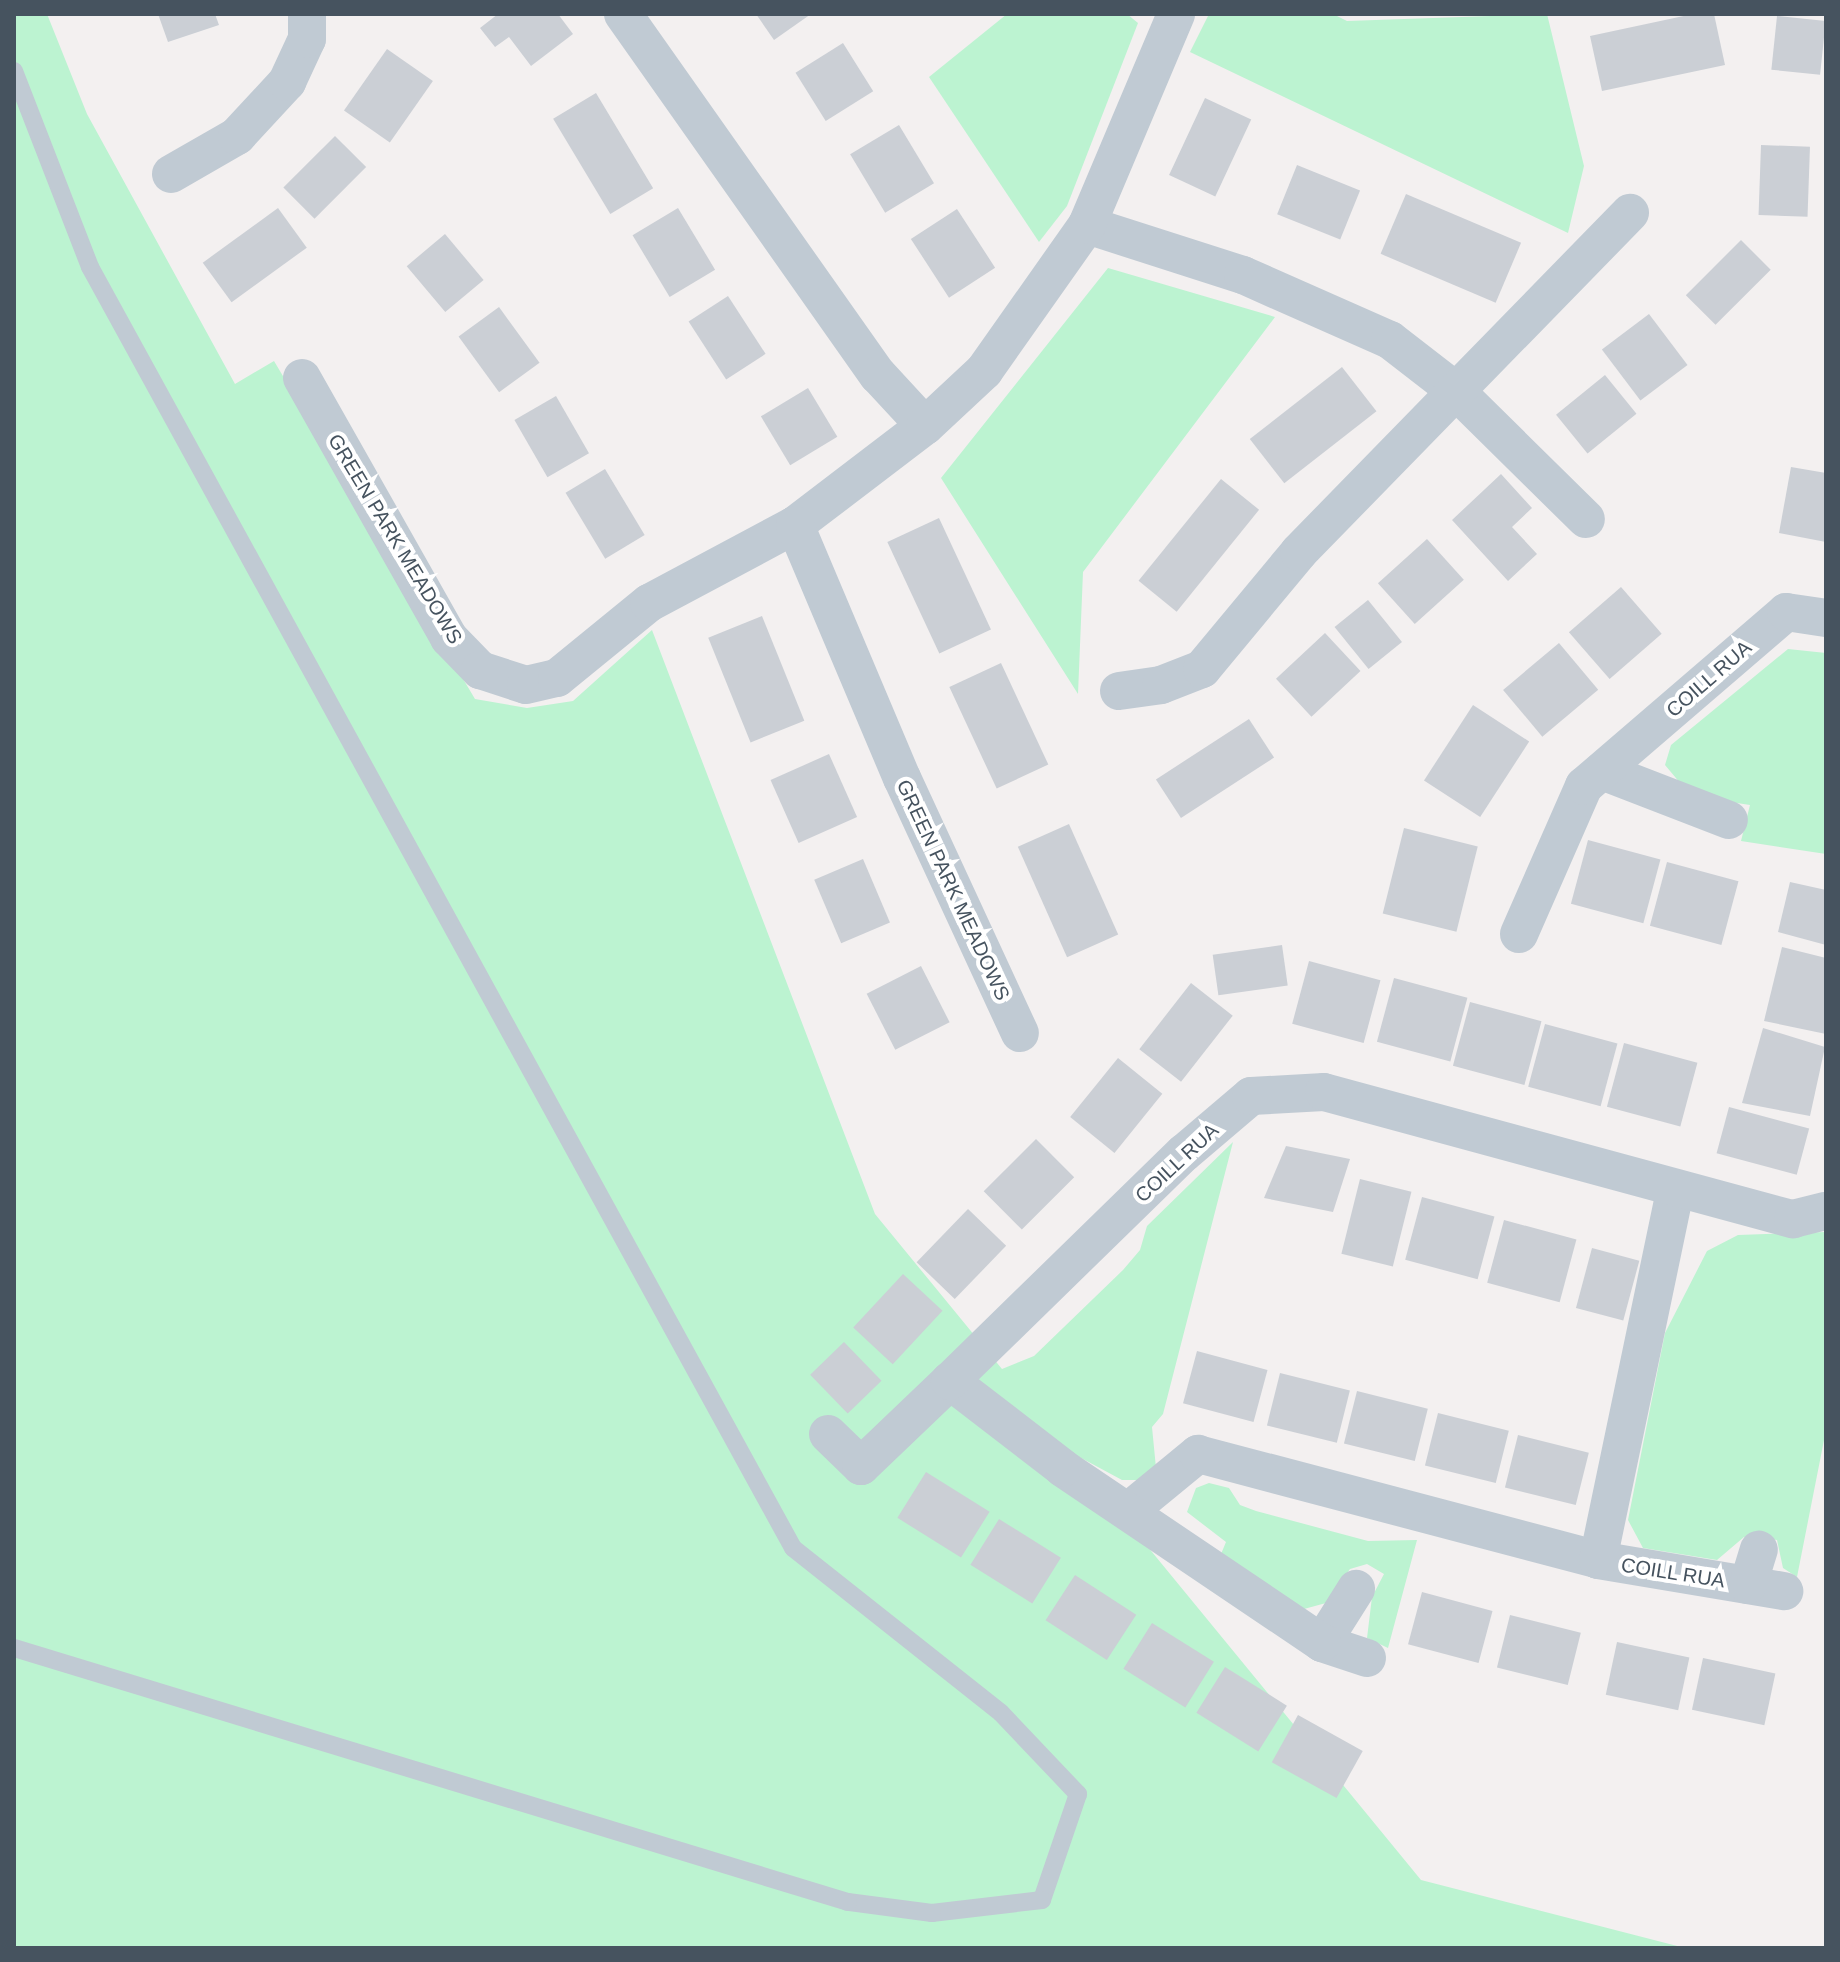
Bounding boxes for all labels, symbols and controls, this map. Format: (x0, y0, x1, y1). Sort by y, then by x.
street label: GREEN PARK MEADOWS (323, 430, 467, 648)
street label: COILL RUA (1661, 635, 1757, 723)
street label: GREEN PARK MEADOWS (891, 776, 1015, 1004)
street label: COILL RUA (1130, 1118, 1224, 1208)
street label: COILL RUA (1619, 1553, 1727, 1593)

